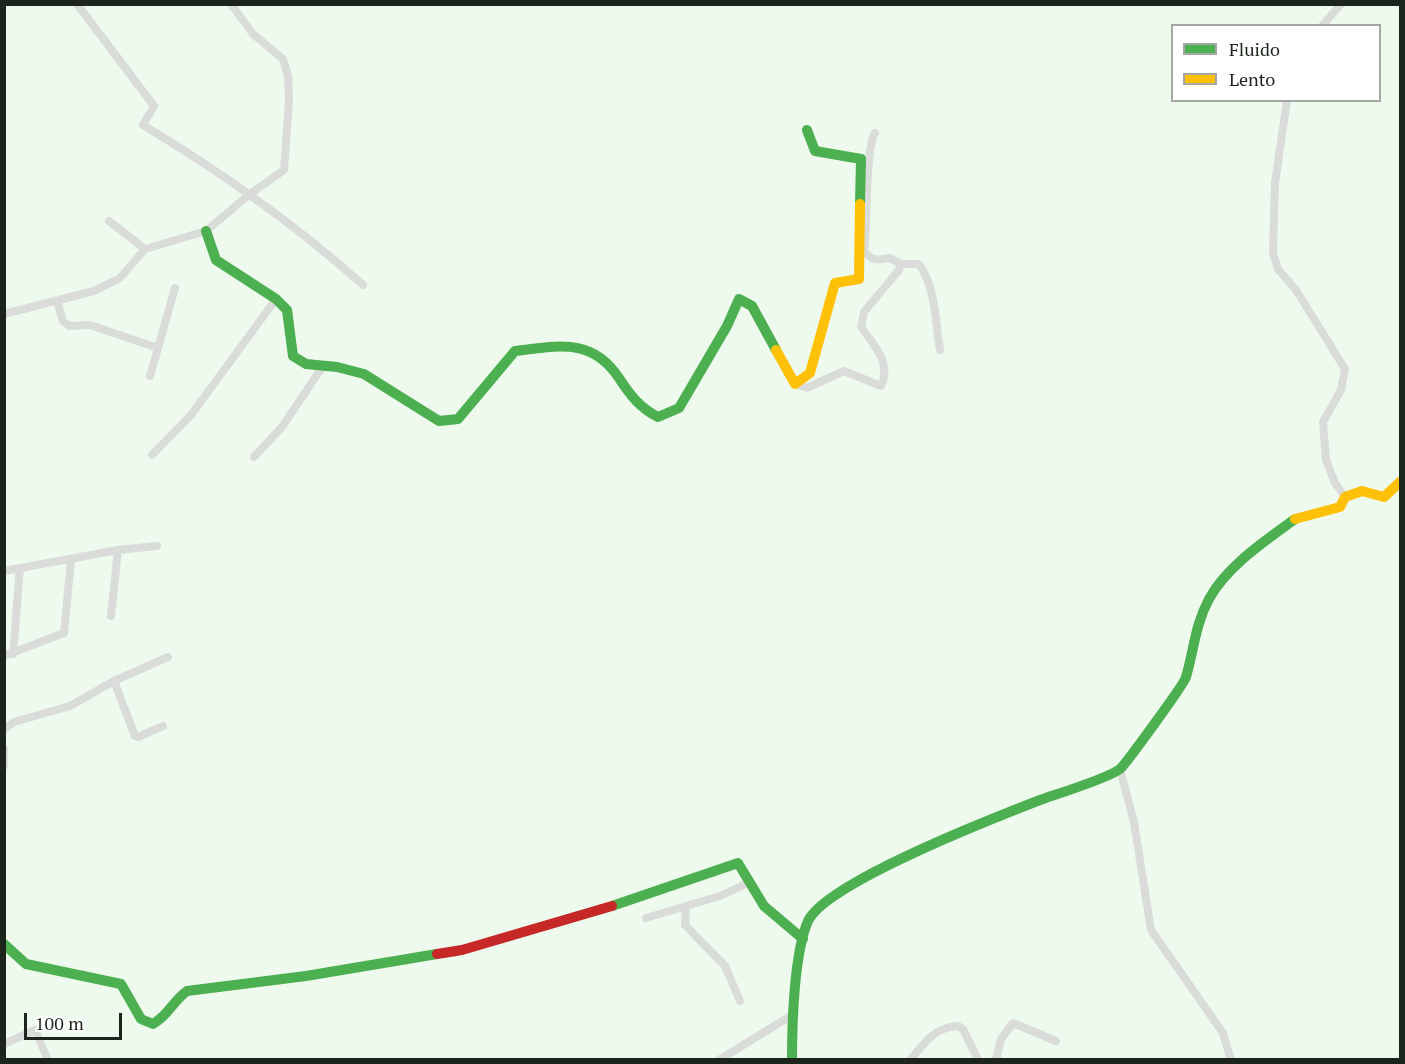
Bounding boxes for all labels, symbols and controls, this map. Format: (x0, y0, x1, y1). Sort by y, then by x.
legend (1171, 24, 1381, 102)
text: Fluido (1229, 37, 1280, 61)
text: Lento (1229, 67, 1275, 91)
scale bar (27, 1001, 124, 1039)
text: 100 m (35, 1011, 84, 1035)

